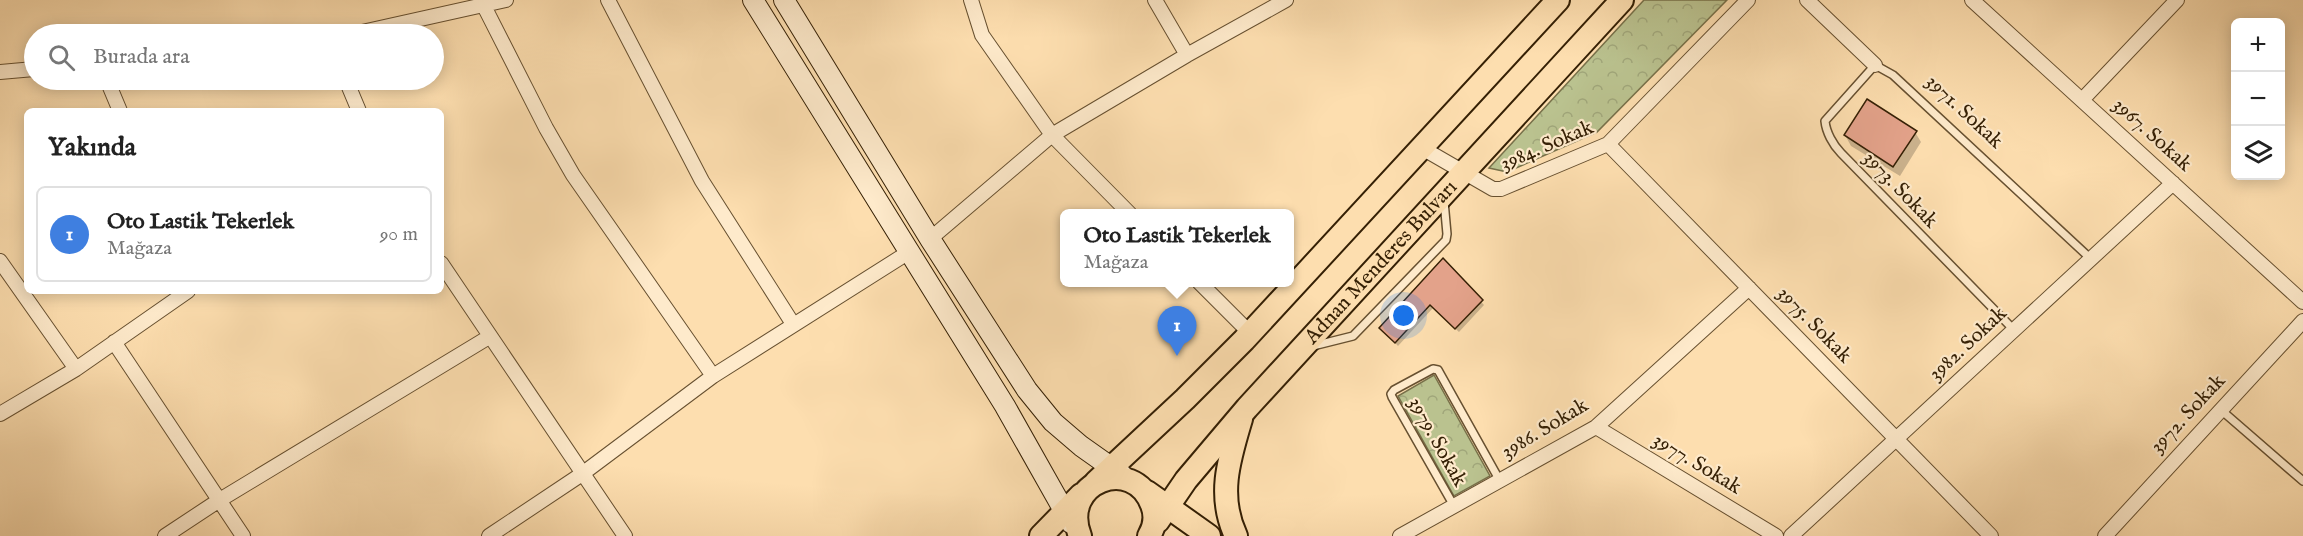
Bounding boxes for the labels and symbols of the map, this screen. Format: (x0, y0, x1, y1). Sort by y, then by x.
street label: 3971. Sokak (1919, 69, 2009, 156)
street label: 3967. Sokak (2106, 92, 2198, 178)
street label: 3984. Sokak (1496, 114, 1598, 178)
street label: 3973. Sokak (1856, 146, 1944, 235)
street label: Adnan Menderes Bulvarı (1298, 174, 1463, 351)
street label: 3975. Sokak (1771, 281, 1858, 370)
street label: 3982. Sokak (1923, 300, 2014, 387)
your location (1389, 301, 1418, 330)
pin: 1 (1158, 306, 1196, 356)
street label: 3972. Sokak (2144, 368, 2232, 460)
street label: 3979. Sokak (1401, 392, 1473, 492)
street label: 3986. Sokak (1497, 392, 1594, 465)
street label: 3977. Sokak (1647, 427, 1747, 502)

